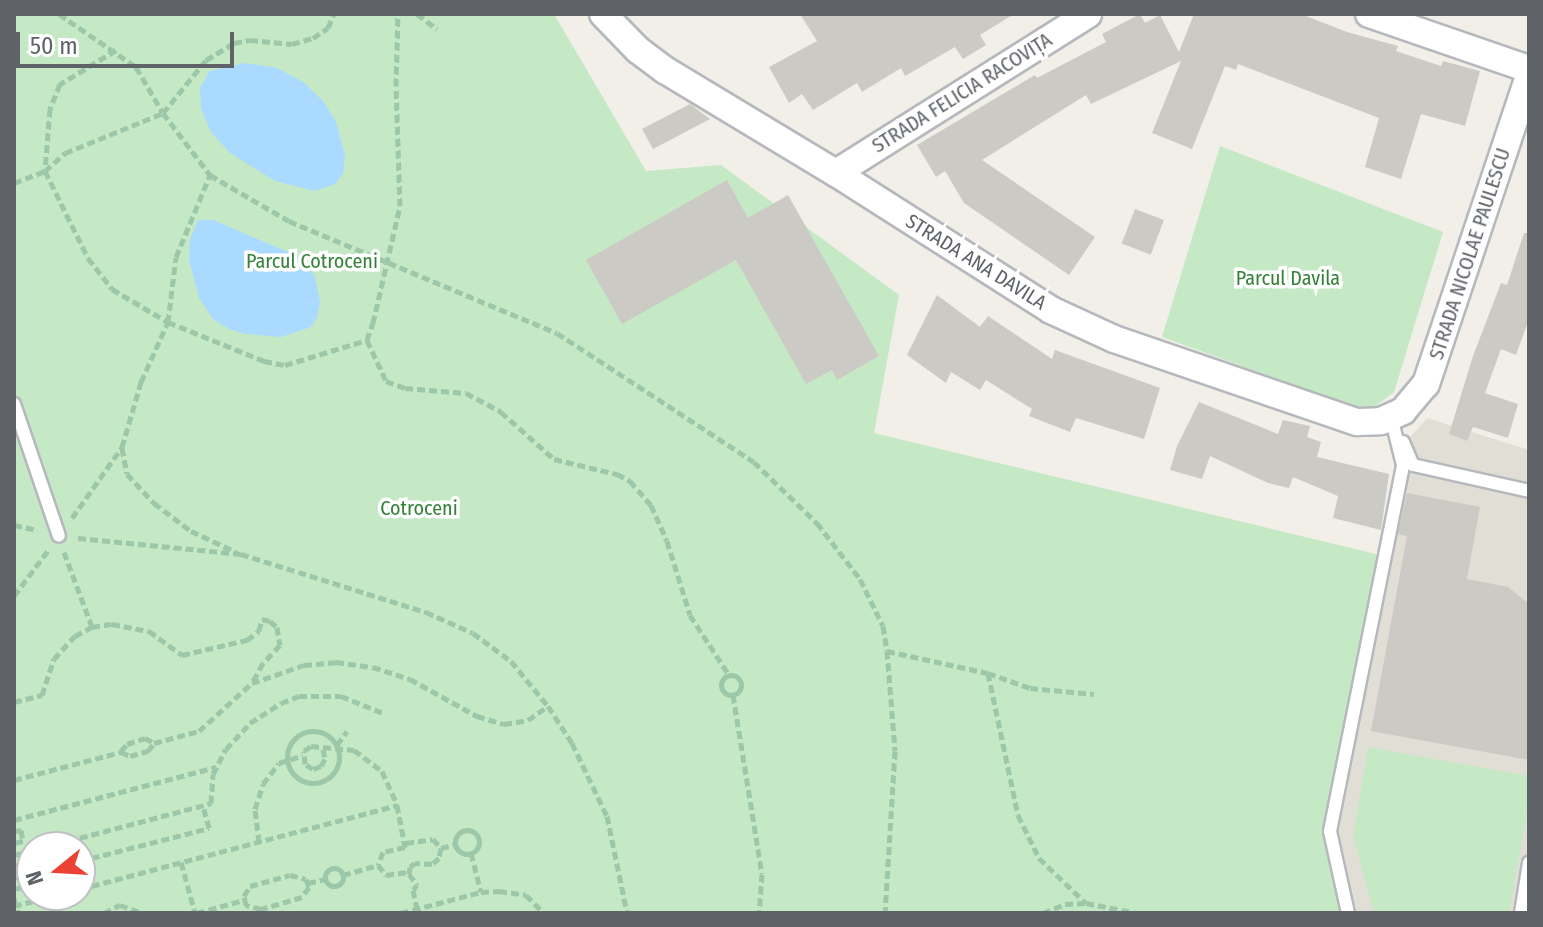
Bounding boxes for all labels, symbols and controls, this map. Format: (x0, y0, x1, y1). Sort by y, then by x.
scale bar (20, 16, 238, 66)
street label: STRADA FELICIA RACOVIȚA (868, 28, 1056, 158)
text: 50 m (30, 32, 78, 60)
street label: STRADA NICOLAE PAULESCU (1424, 145, 1516, 363)
street label: STRADA ANA DAVILA (901, 209, 1051, 315)
park label: Parcul Cotroceni (246, 249, 378, 273)
park label: Parcul Davila (1236, 266, 1340, 290)
park label: Cotroceni (380, 496, 458, 520)
north arrow (16, 831, 96, 911)
text: N (20, 868, 49, 888)

